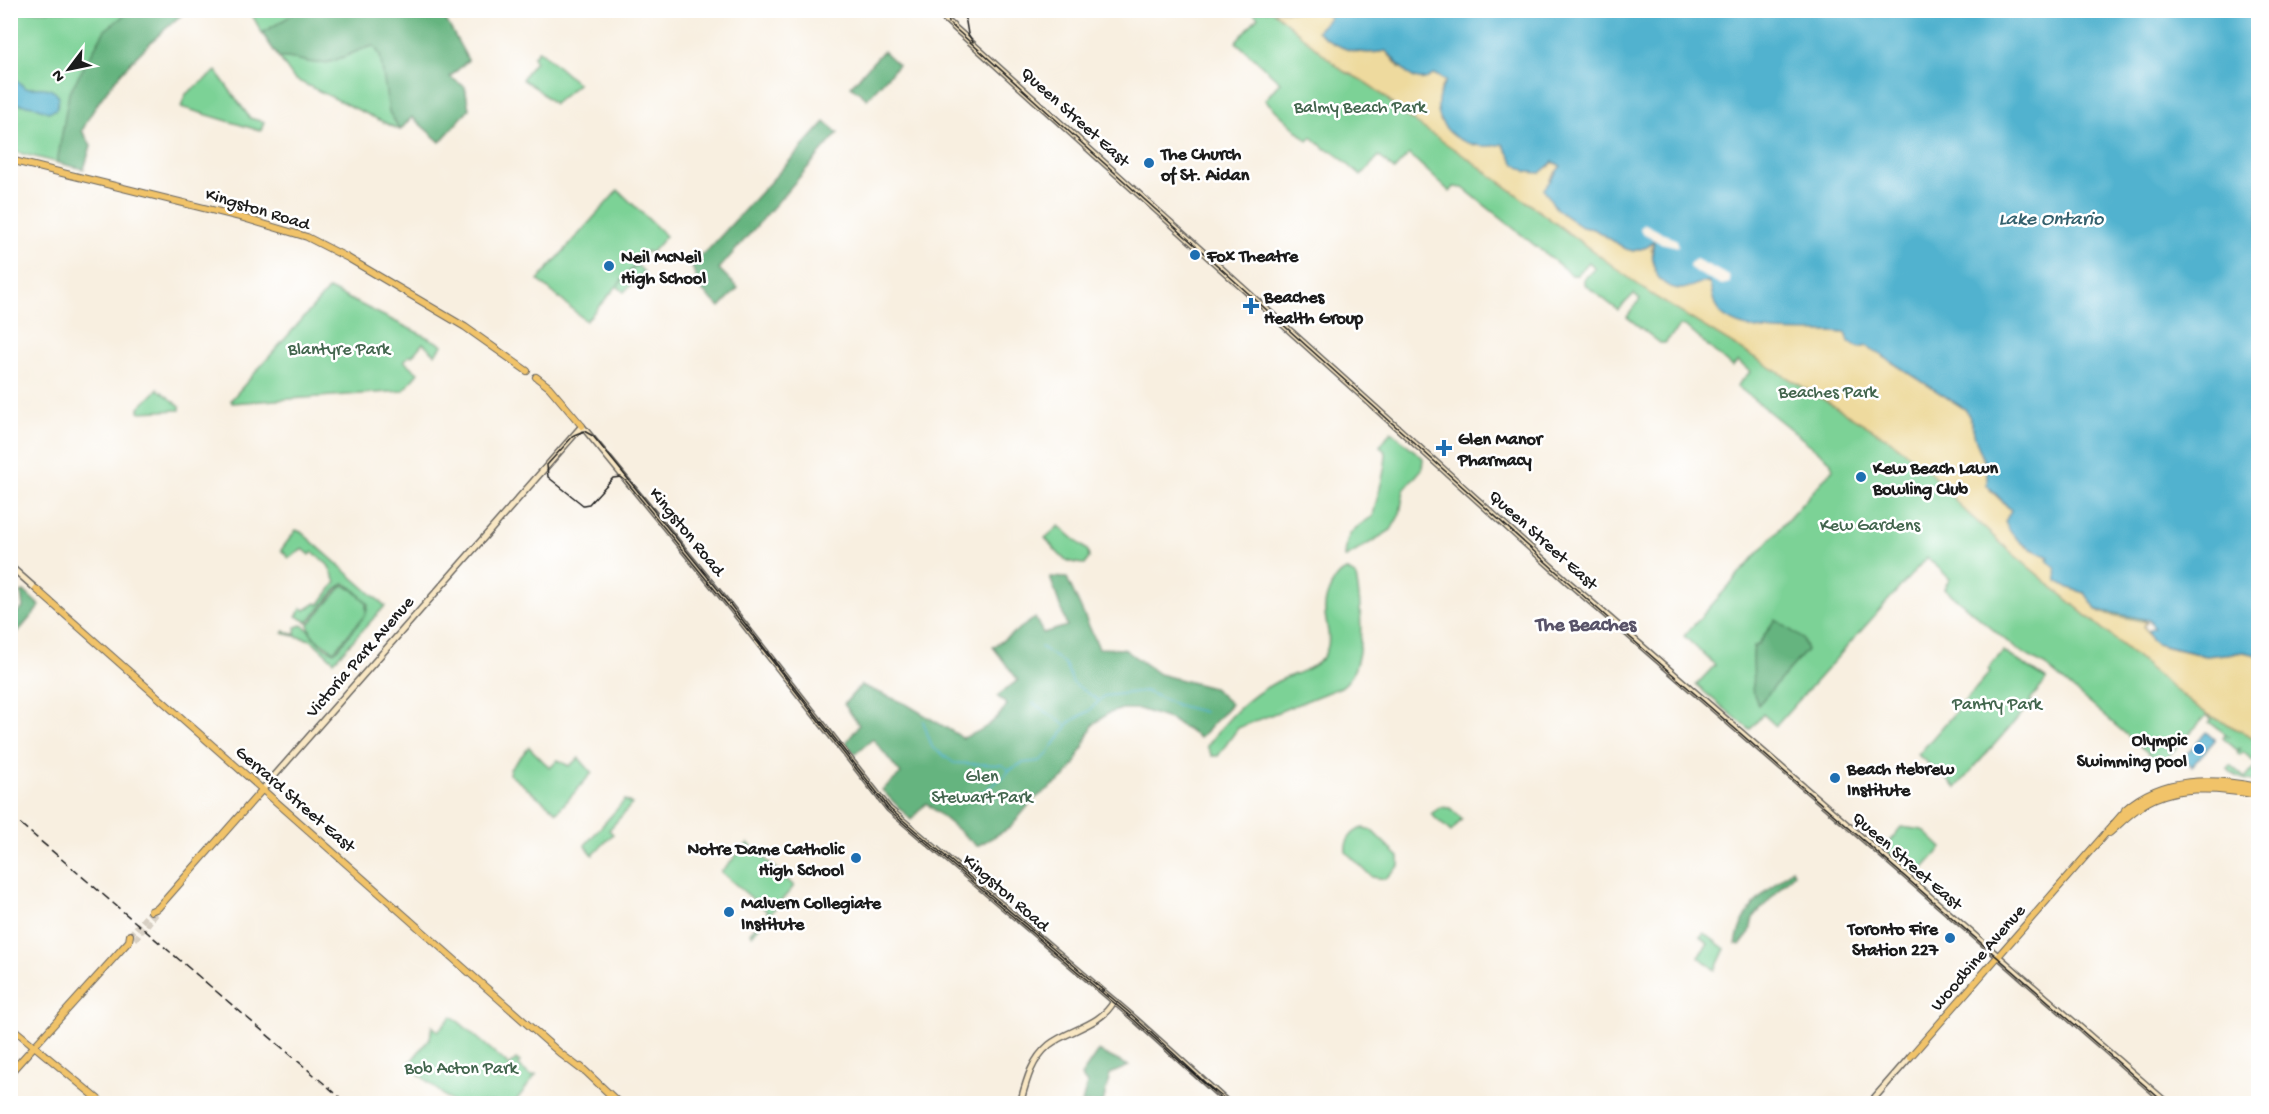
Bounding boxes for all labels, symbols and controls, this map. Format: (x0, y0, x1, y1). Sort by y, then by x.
north arrow (39, 39, 99, 99)
street label: Queen Street East (1016, 63, 1134, 173)
text: N (48, 65, 70, 85)
park label: Balmy Beach Park (1293, 98, 1428, 119)
place label: The Church of St. Aidan (1159, 145, 1250, 187)
marker: The Church of St. Aidan (1142, 156, 1156, 170)
street label: Kingston Road (203, 185, 313, 237)
water label: Lake Ontario (1998, 209, 2105, 232)
place label: Fox Theatre (1206, 247, 1299, 268)
place label: Neil McNeil High School (621, 248, 706, 290)
marker: Fox Theatre (1188, 248, 1202, 262)
marker: Neil McNeil High School (602, 259, 616, 273)
place label: Beaches Health Group (1263, 288, 1363, 330)
marker: Beaches Health Group (1242, 297, 1260, 315)
park label: Blantyre Park (287, 340, 392, 361)
park label: Beaches Park (1778, 383, 1879, 404)
place label: Glen Manor Pharmacy (1457, 430, 1545, 472)
marker: Glen Manor Pharmacy (1435, 439, 1453, 457)
place label: Kew Beach Lawn Bowling Club (1872, 459, 1998, 501)
marker: Kew Beach Lawn Bowling Club (1854, 470, 1868, 484)
street label: Kingston Road (644, 484, 729, 582)
street label: Queen Street East (1484, 486, 1602, 596)
park label: Kew Gardens (1820, 516, 1921, 537)
street label: Victoria Park Avenue (302, 592, 420, 723)
district label: The Beaches (1534, 615, 1638, 638)
park label: Pantry Park (1951, 695, 2044, 716)
place label: Olympic Swimming pool (2077, 731, 2188, 773)
street label: Gerrard Street East (230, 742, 360, 859)
marker: Olympic Swimming pool (2192, 742, 2206, 756)
place label: Beach Hebrew Institute (1846, 760, 1955, 802)
park label: Glen Stewart Park (931, 767, 1035, 809)
marker: Beach Hebrew Institute (1828, 771, 1842, 785)
street label: Queen Street East (1847, 808, 1967, 917)
place label: Notre Dame Catholic High School (687, 840, 845, 882)
marker: Notre Dame Catholic High School (849, 851, 863, 865)
street label: Kingston Road (958, 851, 1054, 938)
place label: Malvern Collegiate Institute (741, 894, 882, 936)
street label: Woodbine Avenue (1927, 901, 2031, 1016)
marker: Malvern Collegiate Institute (722, 905, 736, 919)
place label: Toronto Fire Station 227 (1846, 920, 1940, 962)
marker: Toronto Fire Station 227 (1943, 931, 1957, 945)
park label: Bob Acton Park (404, 1059, 519, 1080)

